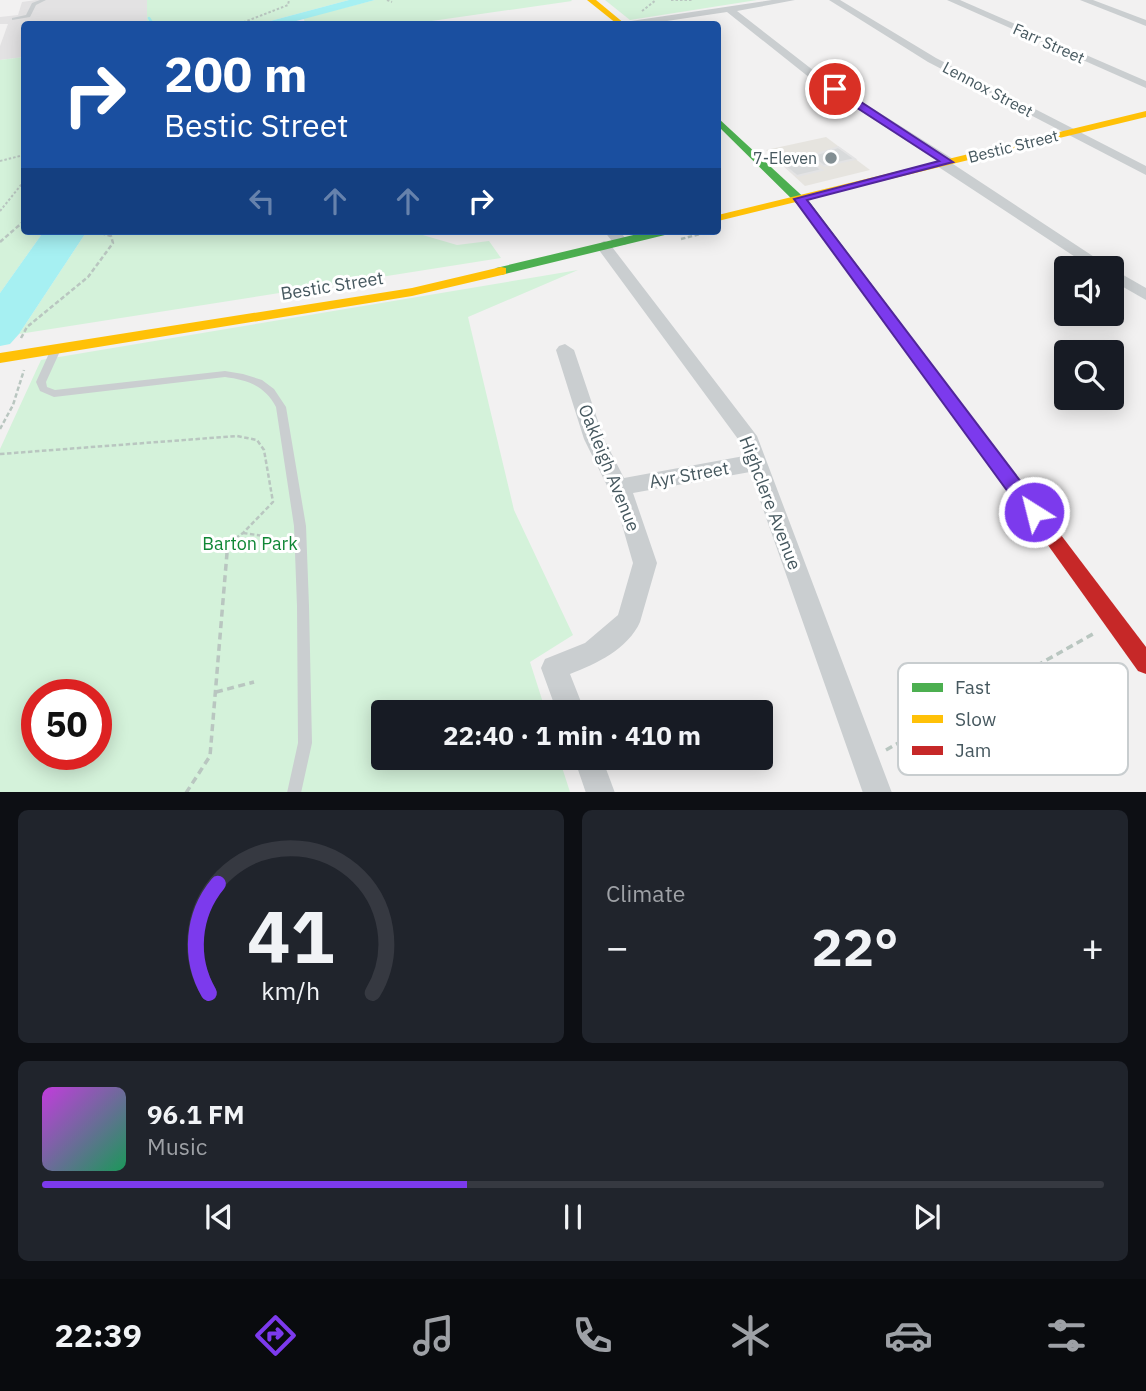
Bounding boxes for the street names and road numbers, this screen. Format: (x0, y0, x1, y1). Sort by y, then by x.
street label: Farr Street (1010, 18, 1088, 68)
street label: Lennox Street (939, 57, 1037, 121)
street label: Bestic Street (966, 125, 1060, 167)
street label: Bestic Street (279, 266, 385, 305)
street label: Oakleigh Avenue (573, 401, 645, 535)
street label: Highclere Avenue (734, 433, 807, 573)
street label: Ayr Street (647, 456, 731, 493)

